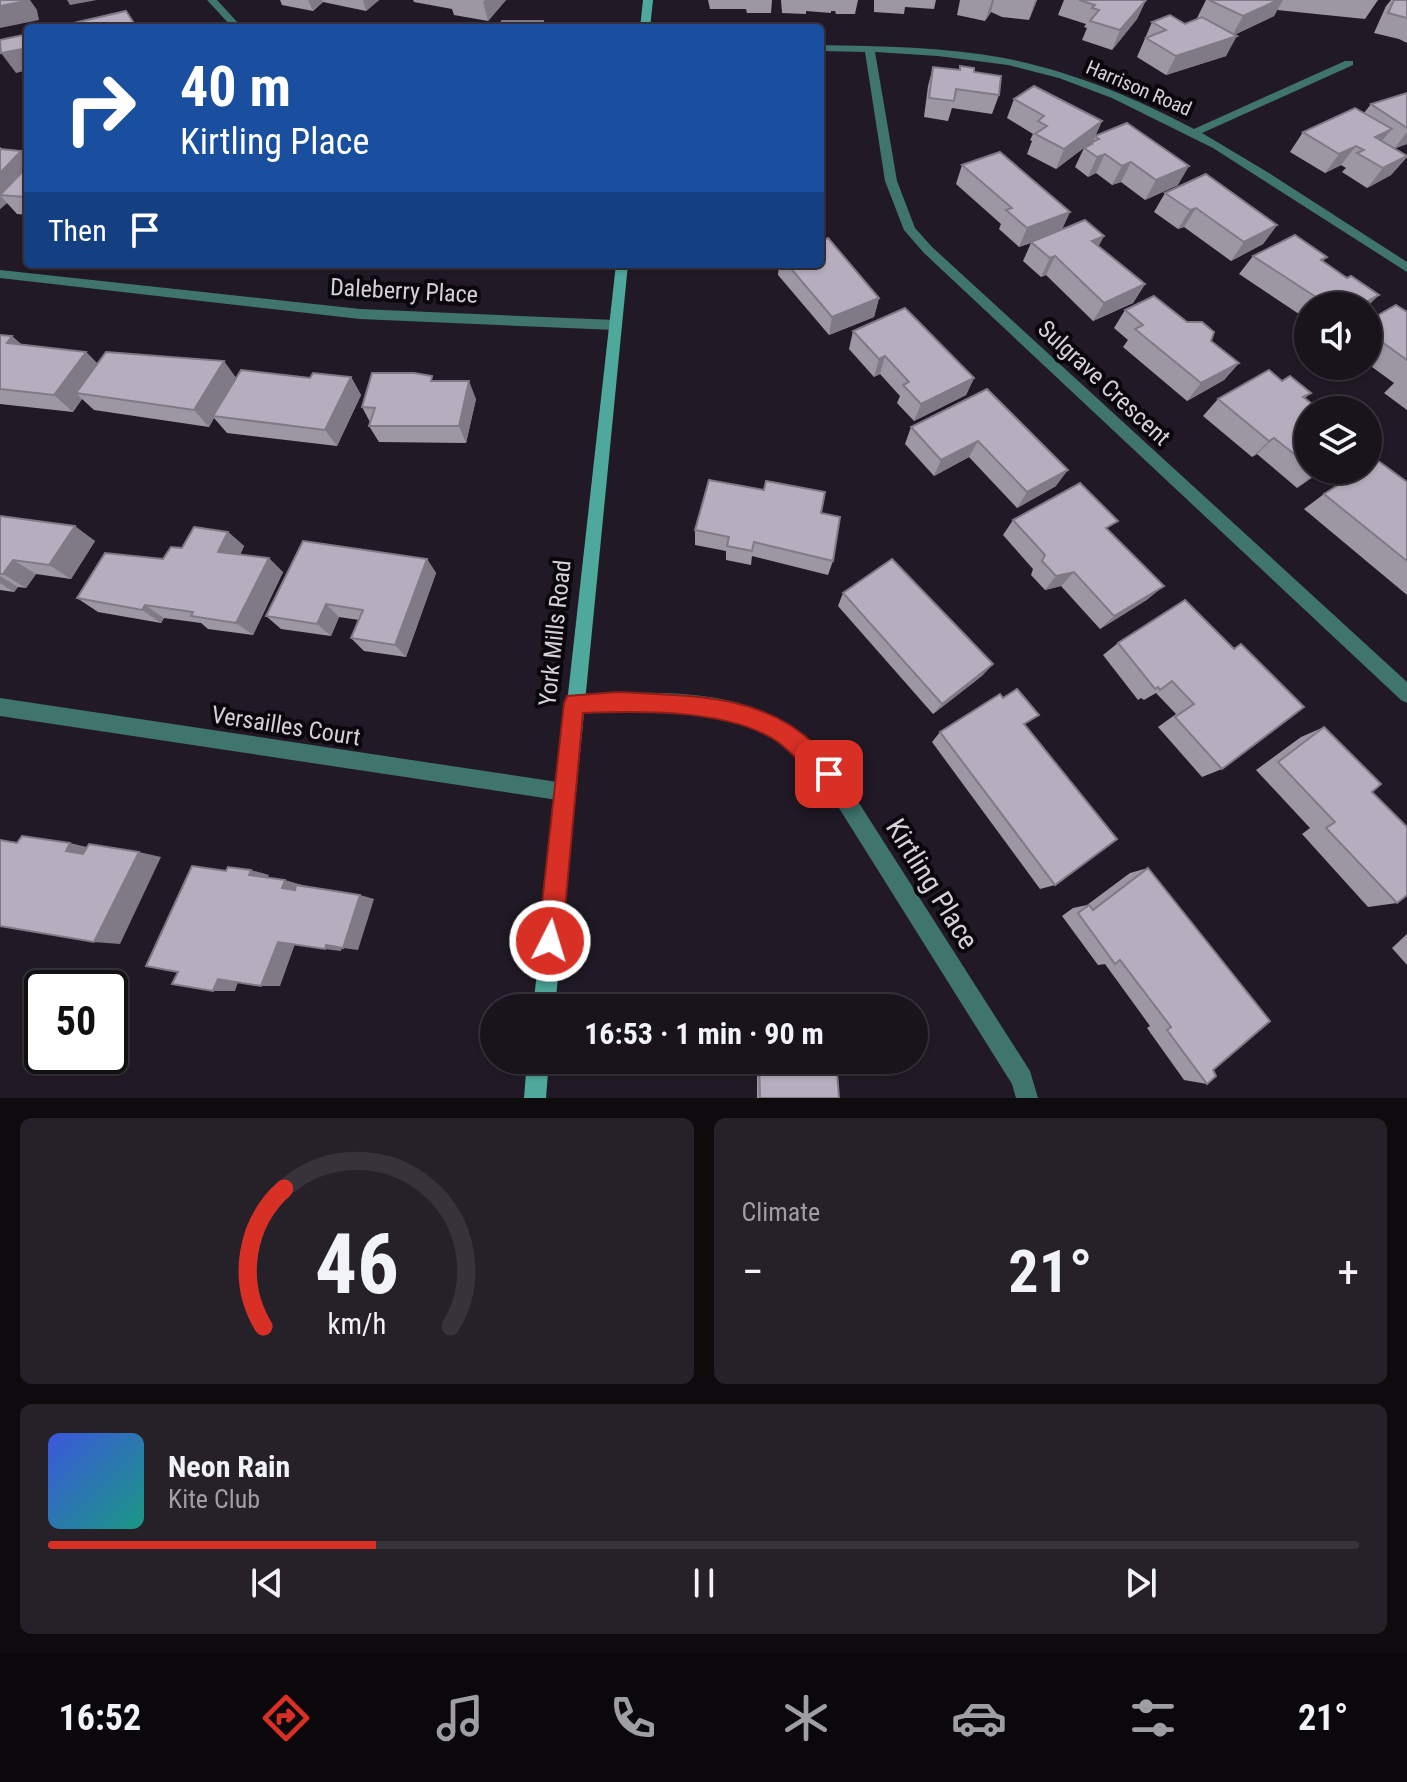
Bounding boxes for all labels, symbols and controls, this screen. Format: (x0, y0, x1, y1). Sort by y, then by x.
text: 40 m (180, 54, 291, 120)
street label: Harrison Road (1083, 55, 1195, 121)
icon: right (48, 56, 152, 160)
text: Kirtling Place (180, 121, 369, 163)
icon: arrive (123, 208, 167, 252)
text: Then (48, 213, 107, 248)
street label: Daleberry Place (329, 273, 479, 309)
map controls (1294, 292, 1382, 484)
button: sound (1294, 292, 1382, 380)
street label: Sulgrave Crescent (1032, 315, 1176, 451)
button: layers (1294, 396, 1382, 484)
street label: York Mills Road (533, 559, 577, 707)
street label: Versailles Court (210, 700, 362, 752)
pin (795, 740, 863, 808)
icon: arrive (807, 752, 851, 796)
street label: Kirtling Place (879, 813, 985, 955)
position arrow (508, 899, 592, 983)
speed limit sign: 50 (24, 970, 128, 1074)
text: 16:53 · 1 min · 90 m (584, 1016, 824, 1051)
text: Climate (742, 1197, 820, 1227)
text: 46 (315, 1216, 399, 1313)
text: 21° (1008, 1236, 1092, 1307)
text: − (742, 1246, 764, 1298)
text: + (1337, 1246, 1359, 1298)
text: km/h (327, 1307, 386, 1341)
text: Neon Rain (168, 1449, 290, 1484)
text: Kite Club (168, 1484, 260, 1514)
icon: previous (245, 1561, 289, 1605)
icon: pause (682, 1561, 726, 1605)
icon: next (1119, 1561, 1163, 1605)
icon: directions (258, 1690, 314, 1746)
icon: music (432, 1690, 488, 1746)
icon: phone (605, 1690, 661, 1746)
icon: climate (778, 1690, 834, 1746)
icon: car (951, 1690, 1007, 1746)
icon: filters (1125, 1690, 1181, 1746)
text: 16:52 (59, 1697, 141, 1739)
text: 21° (1298, 1697, 1348, 1739)

